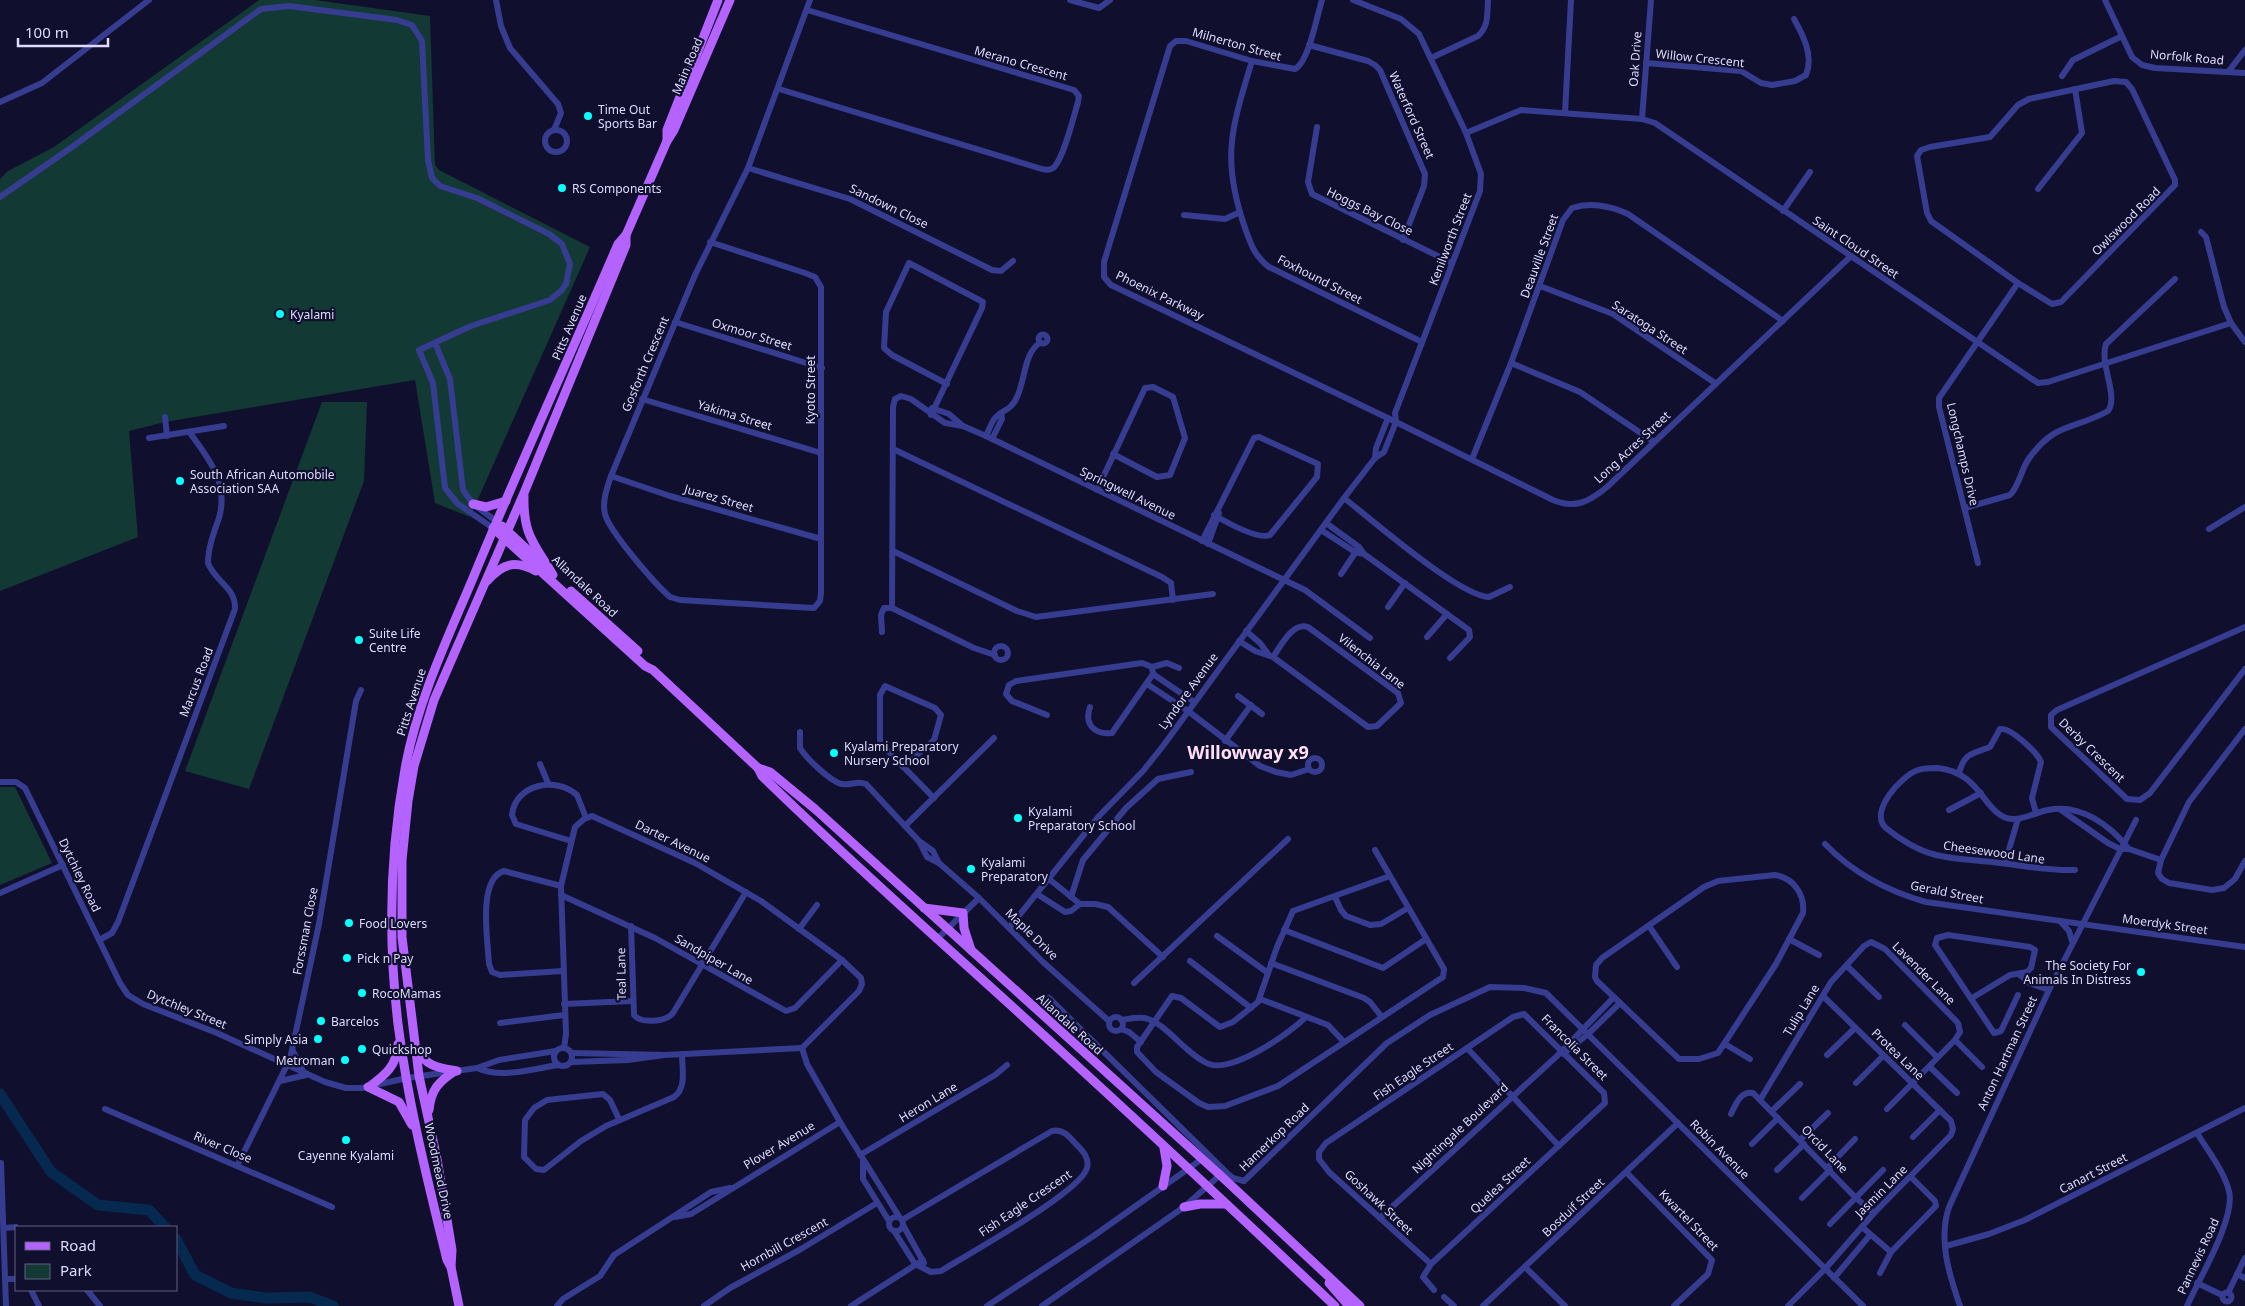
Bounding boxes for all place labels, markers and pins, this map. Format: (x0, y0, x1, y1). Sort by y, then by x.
place label: Time Out Sports Bar (598, 101, 657, 132)
marker: Time Out Sports Bar (582, 110, 594, 122)
place label: RS Components (572, 180, 662, 197)
marker: RS Components (556, 182, 568, 194)
place label: Kyalami (290, 306, 334, 323)
marker: Kyalami (274, 308, 286, 320)
place label: South African Automobile Association SAA (190, 466, 335, 497)
marker: South African Automobile Association SAA (174, 475, 186, 487)
place label: Suite Life Centre (369, 625, 421, 656)
marker: Suite Life Centre (353, 634, 365, 646)
place label: Kyalami Preparatory Nursery School (844, 738, 959, 769)
marker: Kyalami Preparatory Nursery School (828, 747, 840, 759)
place label: Kyalami Preparatory School (1028, 803, 1135, 834)
marker: Kyalami Preparatory School (1012, 812, 1024, 824)
place label: Kyalami Preparatory (981, 854, 1049, 885)
marker: Kyalami Preparatory (965, 863, 977, 875)
place label: Food Lovers (359, 915, 427, 932)
marker: Food Lovers (343, 917, 355, 929)
place label: Pick n Pay (357, 950, 414, 967)
marker: Pick n Pay (341, 952, 353, 964)
place label: The Society For Animals In Distress (2023, 957, 2131, 988)
marker: The Society For Animals In Distress (2135, 966, 2147, 978)
place label: RocoMamas (372, 985, 441, 1002)
marker: RocoMamas (356, 987, 368, 999)
place label: Barcelos (331, 1013, 379, 1030)
marker: Barcelos (315, 1015, 327, 1027)
place label: Simply Asia (244, 1031, 308, 1048)
marker: Simply Asia (312, 1033, 324, 1045)
place label: Quickshop (372, 1041, 432, 1058)
marker: Quickshop (356, 1043, 368, 1055)
place label: Metroman (276, 1052, 335, 1069)
marker: Metroman (339, 1054, 351, 1066)
marker: Cayenne Kyalami (340, 1134, 352, 1146)
place label: Cayenne Kyalami (298, 1147, 394, 1164)

